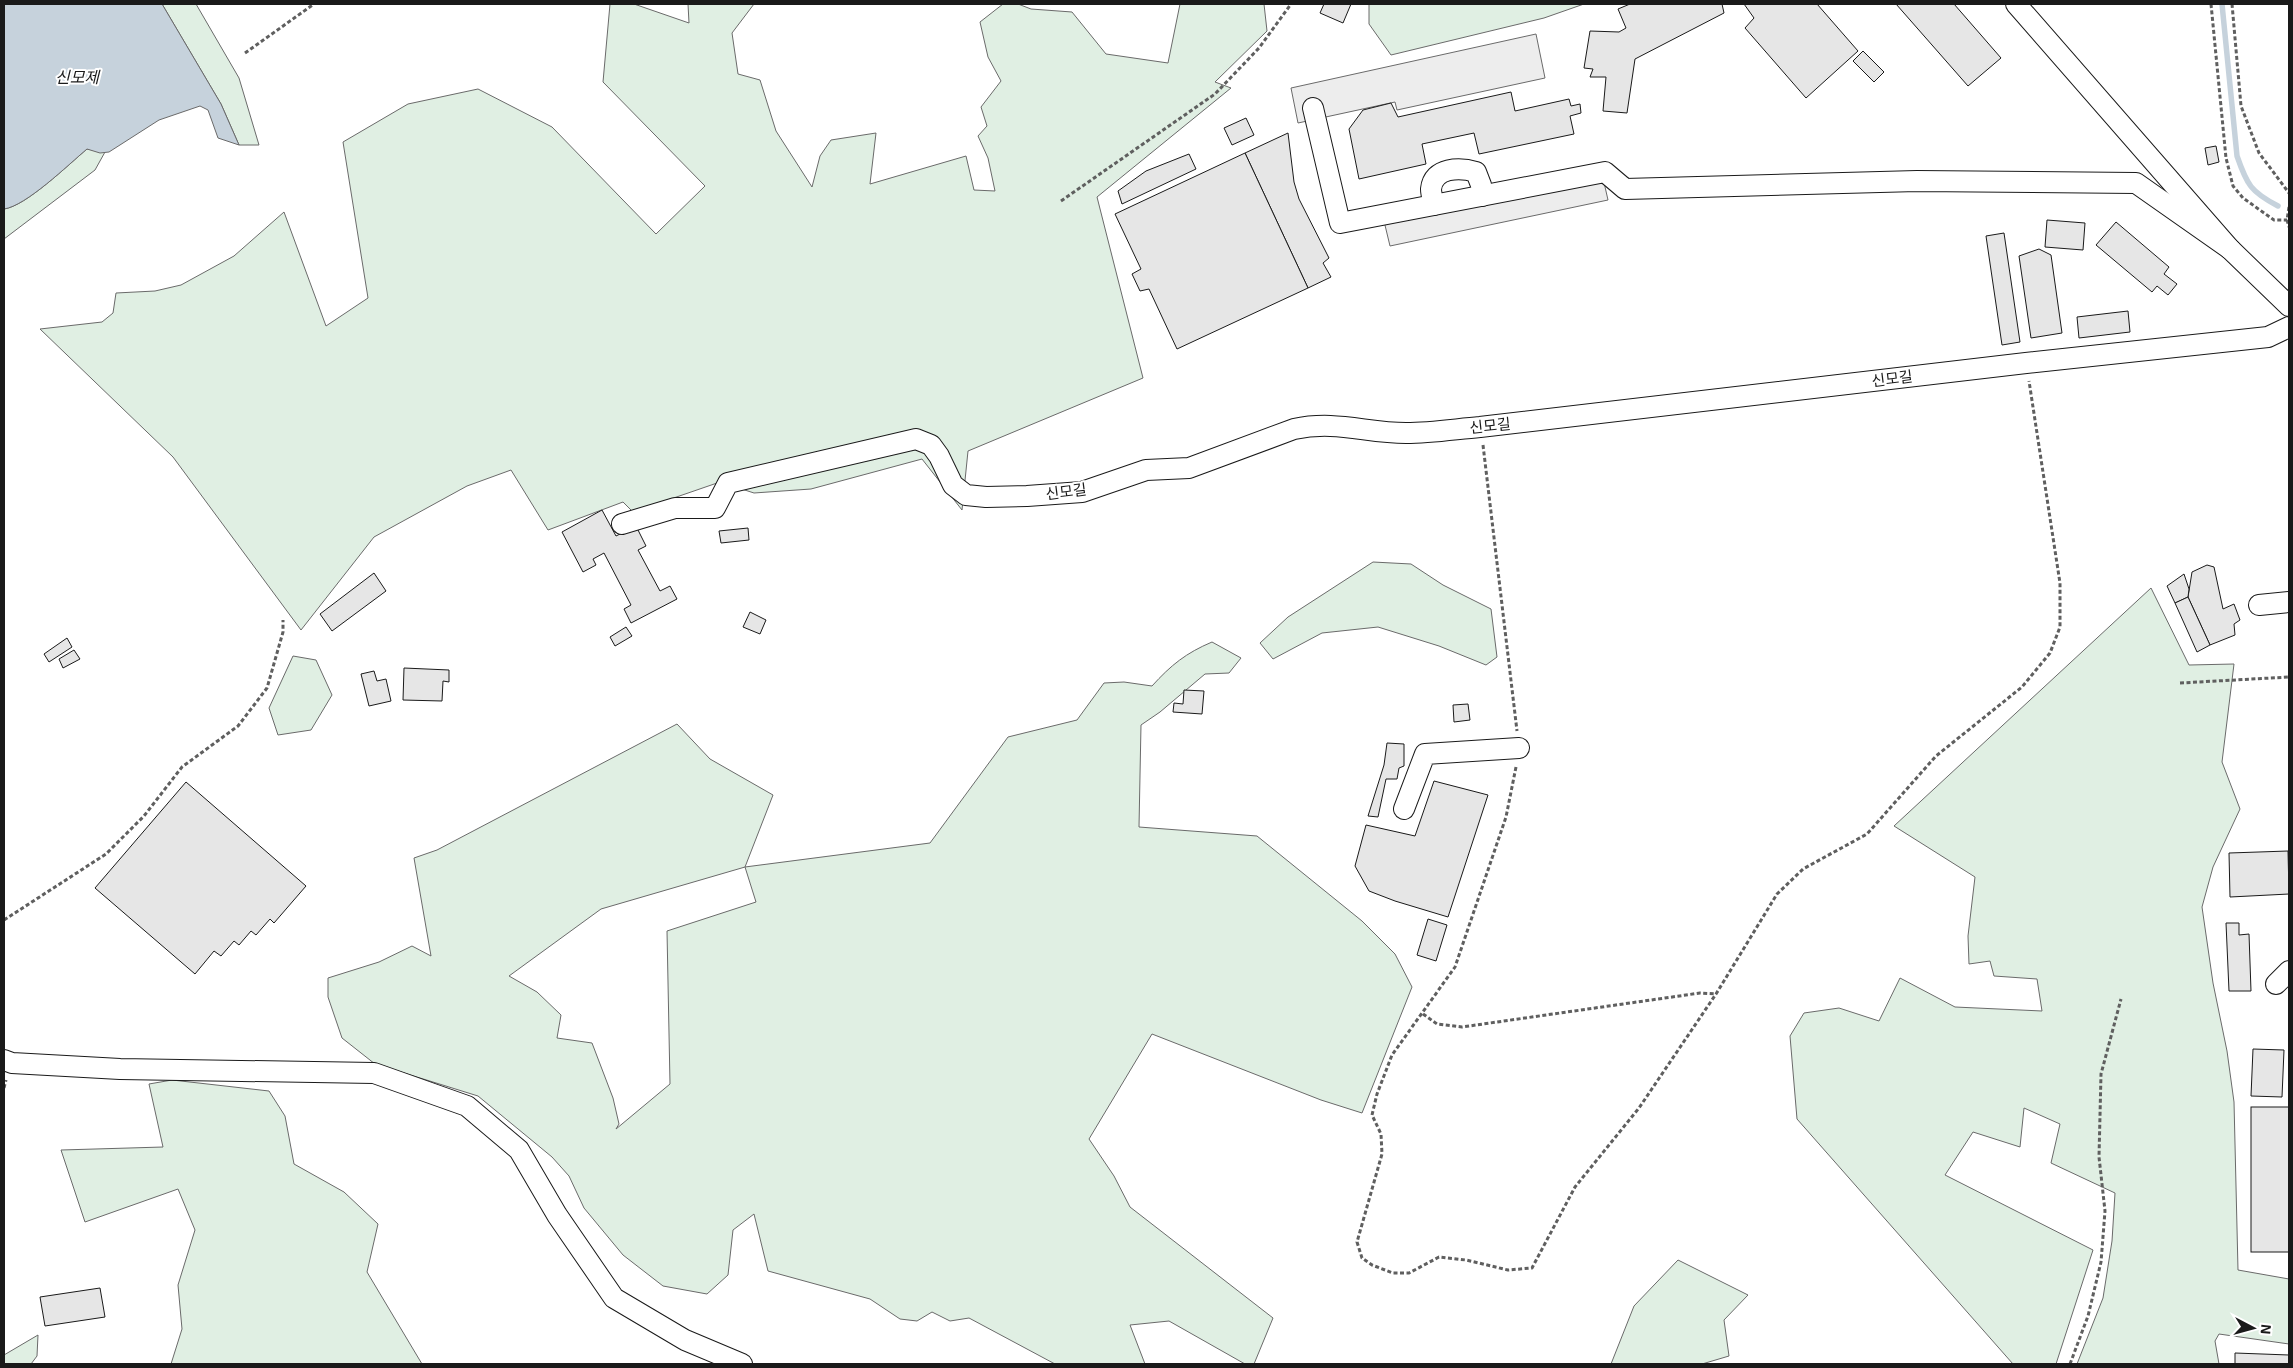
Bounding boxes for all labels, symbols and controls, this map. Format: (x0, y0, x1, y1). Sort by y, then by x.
water label: 신모제 (55, 67, 101, 86)
street label: 신모길 (1870, 367, 1914, 389)
street label: 신모길 (1468, 414, 1512, 436)
street label: 신모길 (1044, 480, 1088, 502)
north arrow (2228, 1303, 2278, 1353)
text: N (2257, 1323, 2275, 1335)

